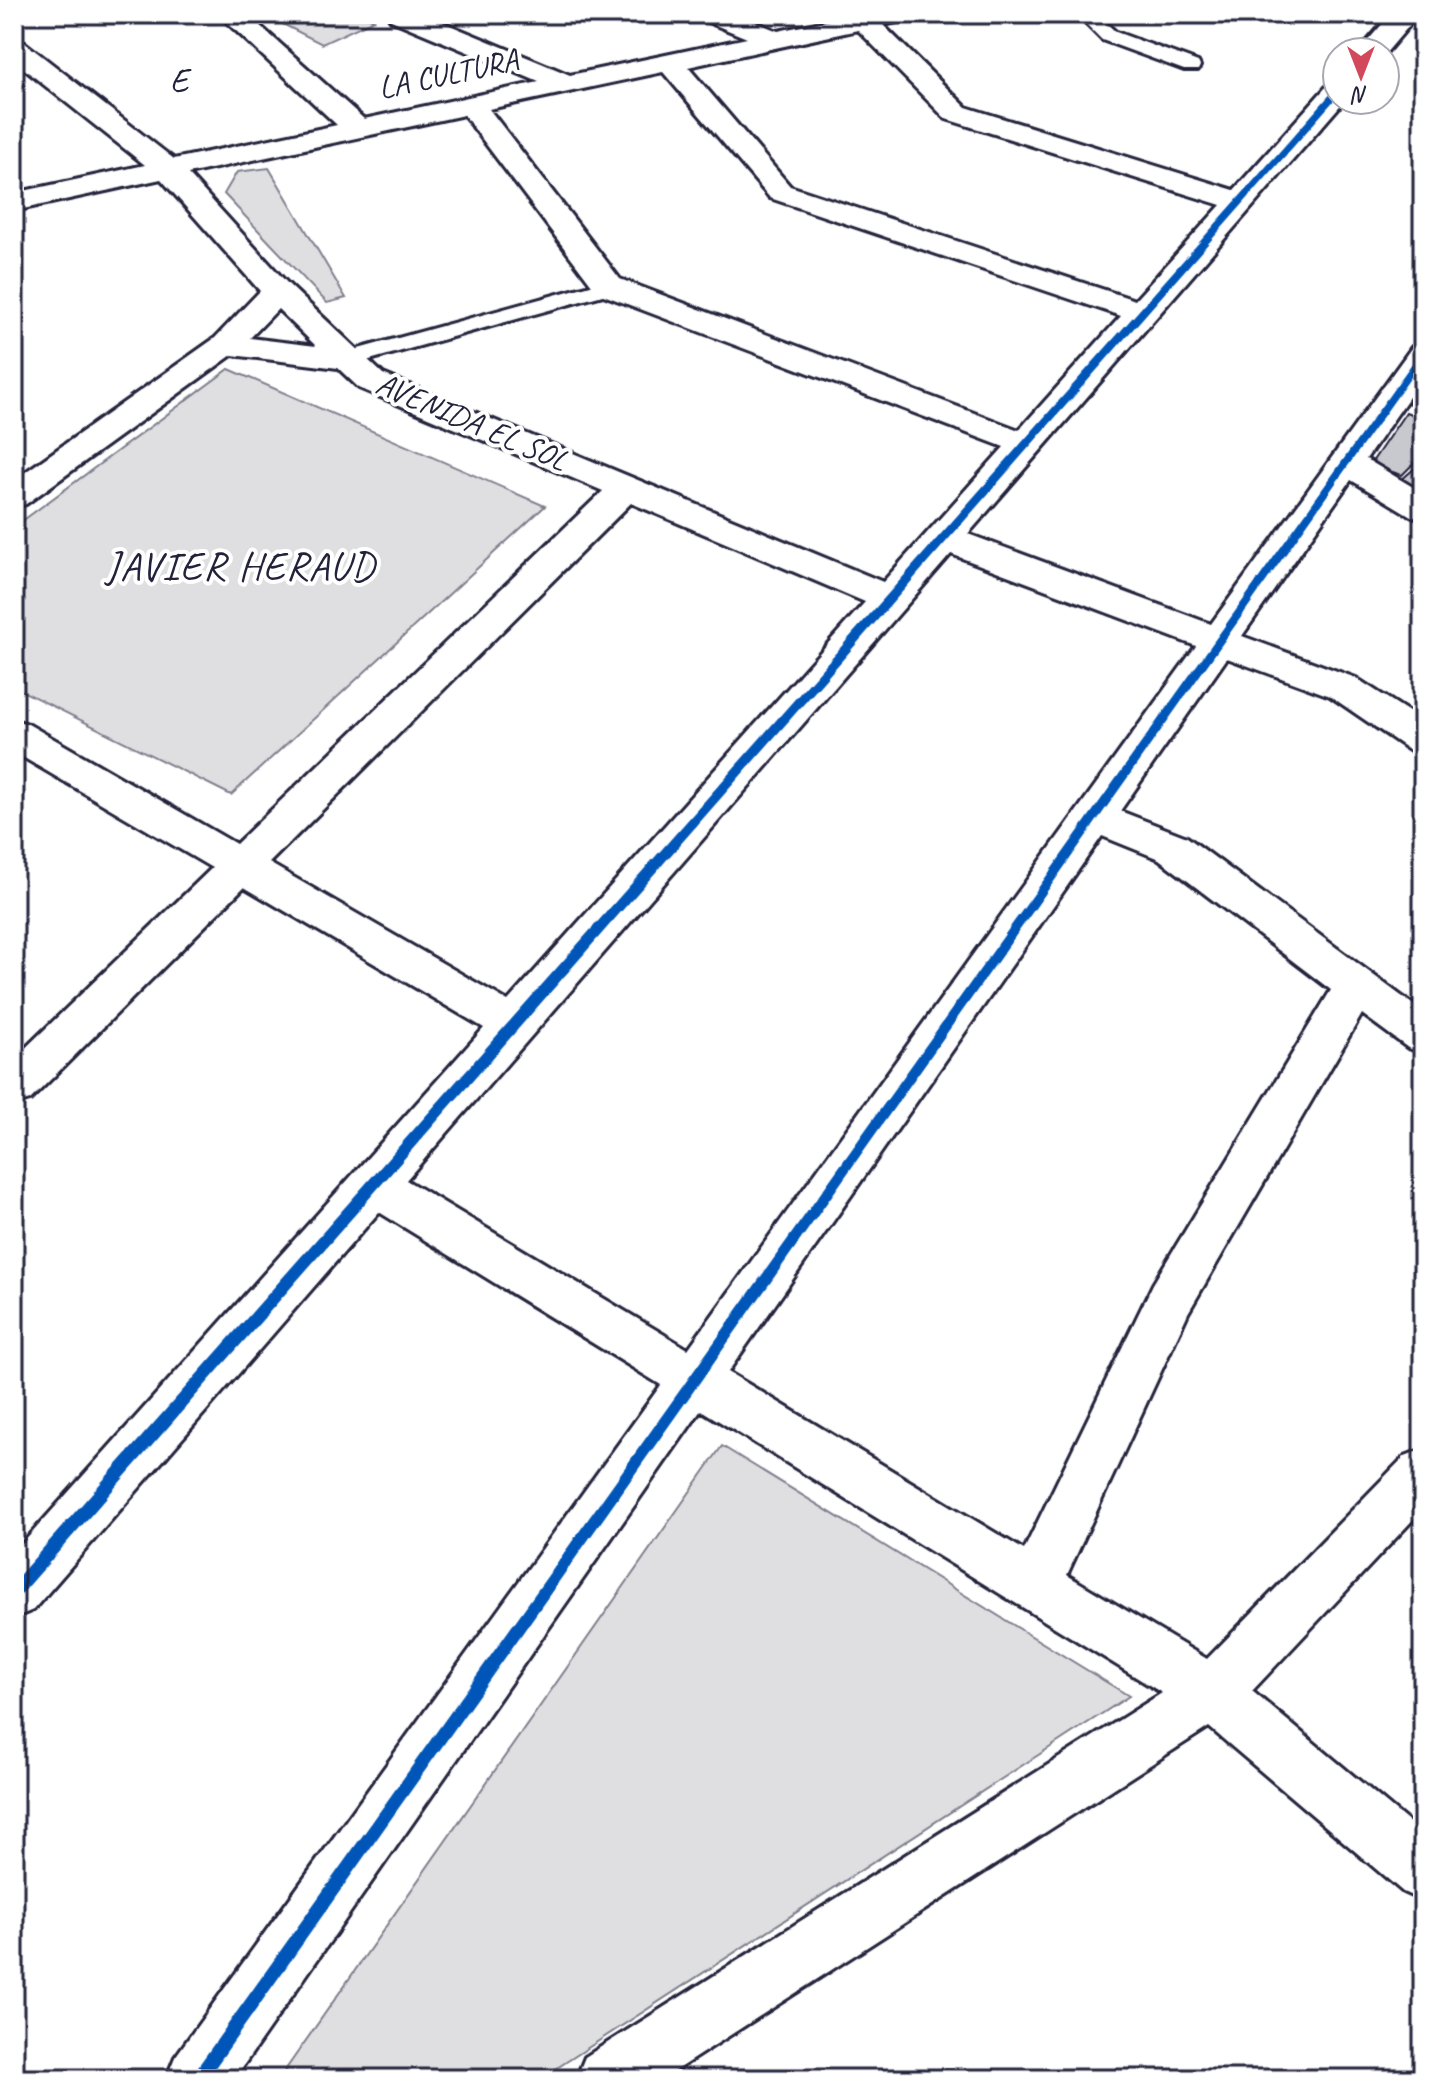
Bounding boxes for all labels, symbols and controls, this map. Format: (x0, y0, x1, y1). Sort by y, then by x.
north arrow (1321, 36, 1401, 116)
street label: LA CULTURA (375, 38, 523, 108)
district label: E (170, 59, 192, 102)
text: N (1351, 81, 1368, 109)
street label: AVENIDA EL SOL (370, 363, 574, 480)
district label: JAVIER HERAUD (104, 541, 377, 591)

